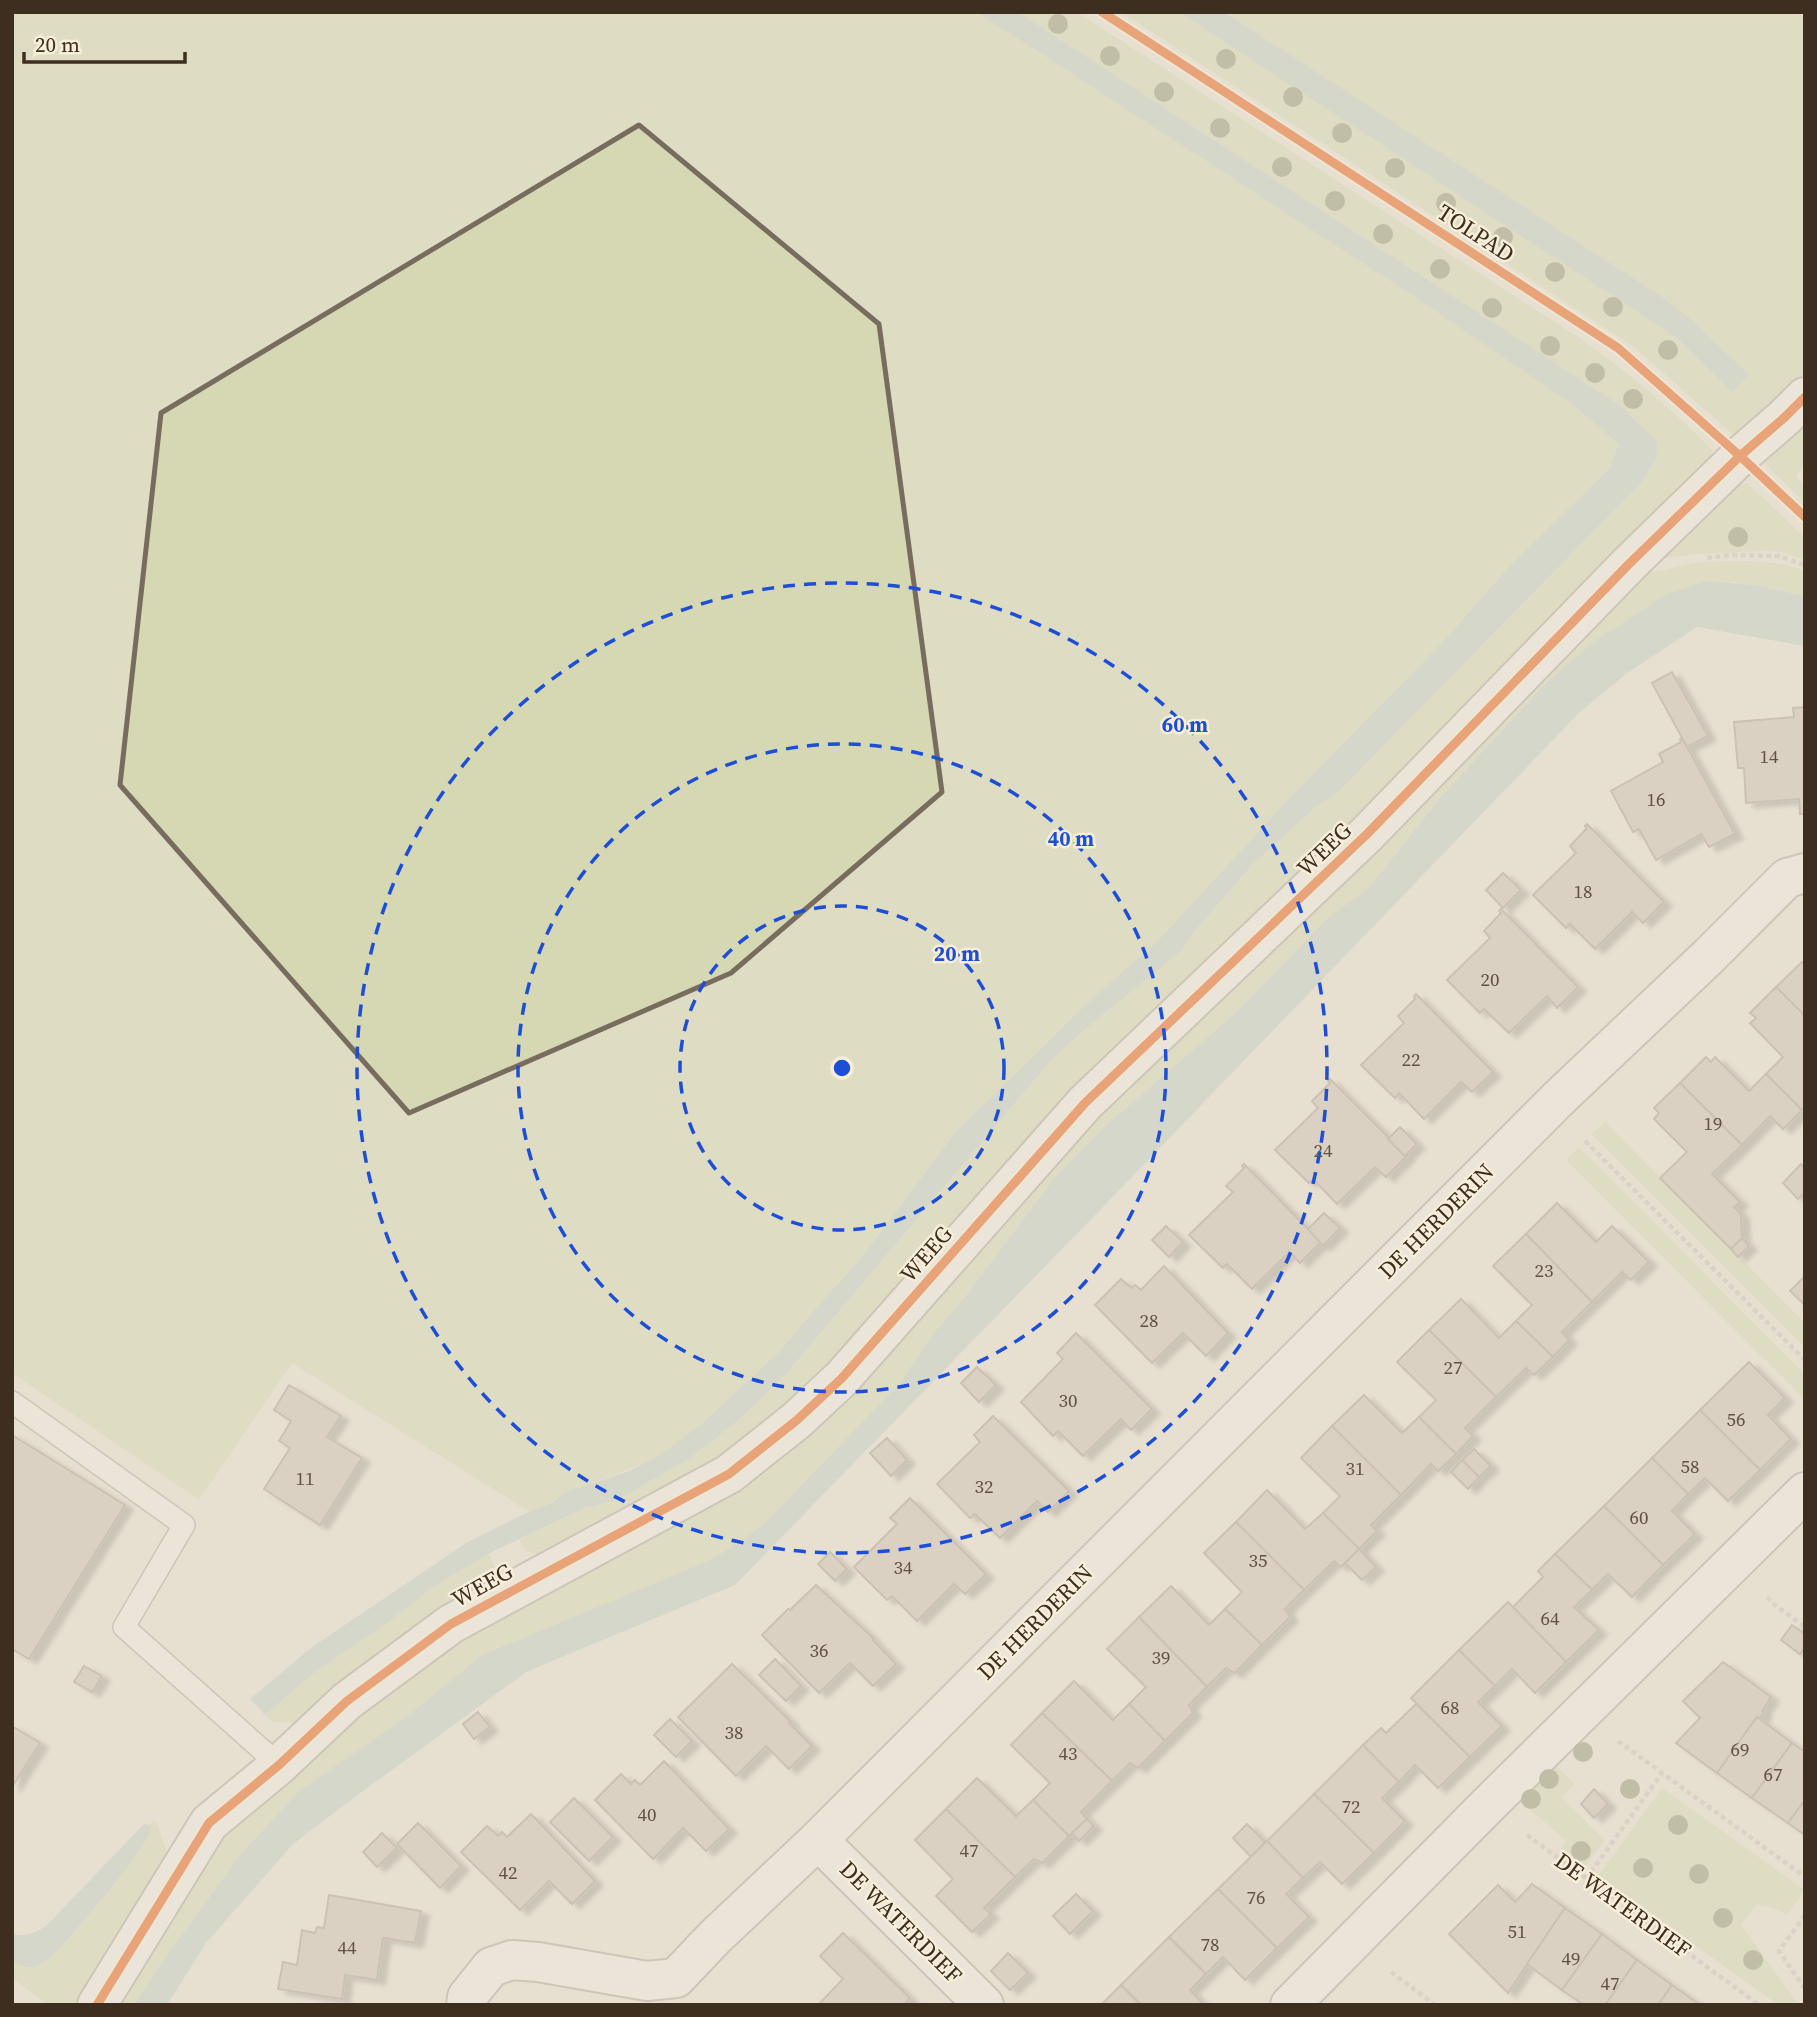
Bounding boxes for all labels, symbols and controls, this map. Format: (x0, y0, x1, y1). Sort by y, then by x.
scale bar (24, 21, 186, 65)
text: 20 m (35, 30, 80, 59)
street label: TOLPAD (1431, 196, 1521, 270)
text: 60 m (1162, 710, 1208, 739)
house number: 14 (1759, 743, 1779, 769)
house number: 16 (1646, 786, 1666, 812)
street label: WEEG (1289, 815, 1359, 883)
text: 40 m (1048, 824, 1094, 853)
house number: 18 (1573, 878, 1593, 904)
text: 20 m (934, 939, 980, 968)
house number: 20 (1480, 966, 1500, 992)
house number: 22 (1401, 1046, 1421, 1072)
centre of rings (830, 1056, 854, 1080)
house number: 19 (1703, 1110, 1723, 1136)
house number: 24 (1313, 1137, 1333, 1163)
street label: DE HERDERIN (1371, 1156, 1501, 1286)
street label: WEEG (892, 1219, 960, 1289)
house number: 23 (1534, 1257, 1554, 1283)
house number: 28 (1139, 1307, 1159, 1333)
house number: 27 (1443, 1354, 1463, 1380)
house number: 30 (1058, 1387, 1078, 1413)
house number: 56 (1726, 1406, 1746, 1432)
house number: 58 (1680, 1453, 1700, 1479)
house number: 31 (1345, 1455, 1365, 1481)
house number: 11 (295, 1465, 315, 1491)
house number: 32 (974, 1473, 994, 1499)
house number: 60 (1629, 1504, 1649, 1530)
house number: 35 (1248, 1547, 1268, 1573)
house number: 34 (893, 1554, 913, 1580)
street label: WEEG (446, 1555, 519, 1615)
street label: DE HERDERIN (970, 1557, 1100, 1687)
house number: 64 (1540, 1605, 1560, 1631)
house number: 36 (809, 1637, 829, 1663)
house number: 39 (1151, 1644, 1171, 1670)
house number: 68 (1440, 1694, 1460, 1720)
house number: 38 (724, 1719, 744, 1745)
house number: 69 (1730, 1736, 1750, 1762)
house number: 43 (1058, 1740, 1078, 1766)
house number: 67 (1763, 1761, 1783, 1787)
house number: 72 (1341, 1793, 1361, 1819)
house number: 40 (637, 1801, 657, 1827)
house number: 47 (959, 1837, 979, 1863)
street label: DE WATERDIEF (1548, 1845, 1698, 1965)
street label: DE WATERDIEF (832, 1853, 970, 1991)
house number: 42 (498, 1859, 518, 1885)
house number: 76 (1246, 1884, 1266, 1910)
house number: 51 (1507, 1918, 1527, 1944)
house number: 78 (1200, 1931, 1220, 1957)
house number: 44 (337, 1934, 357, 1960)
house number: 49 (1561, 1945, 1581, 1971)
house number: 47 (1600, 1970, 1620, 1996)

